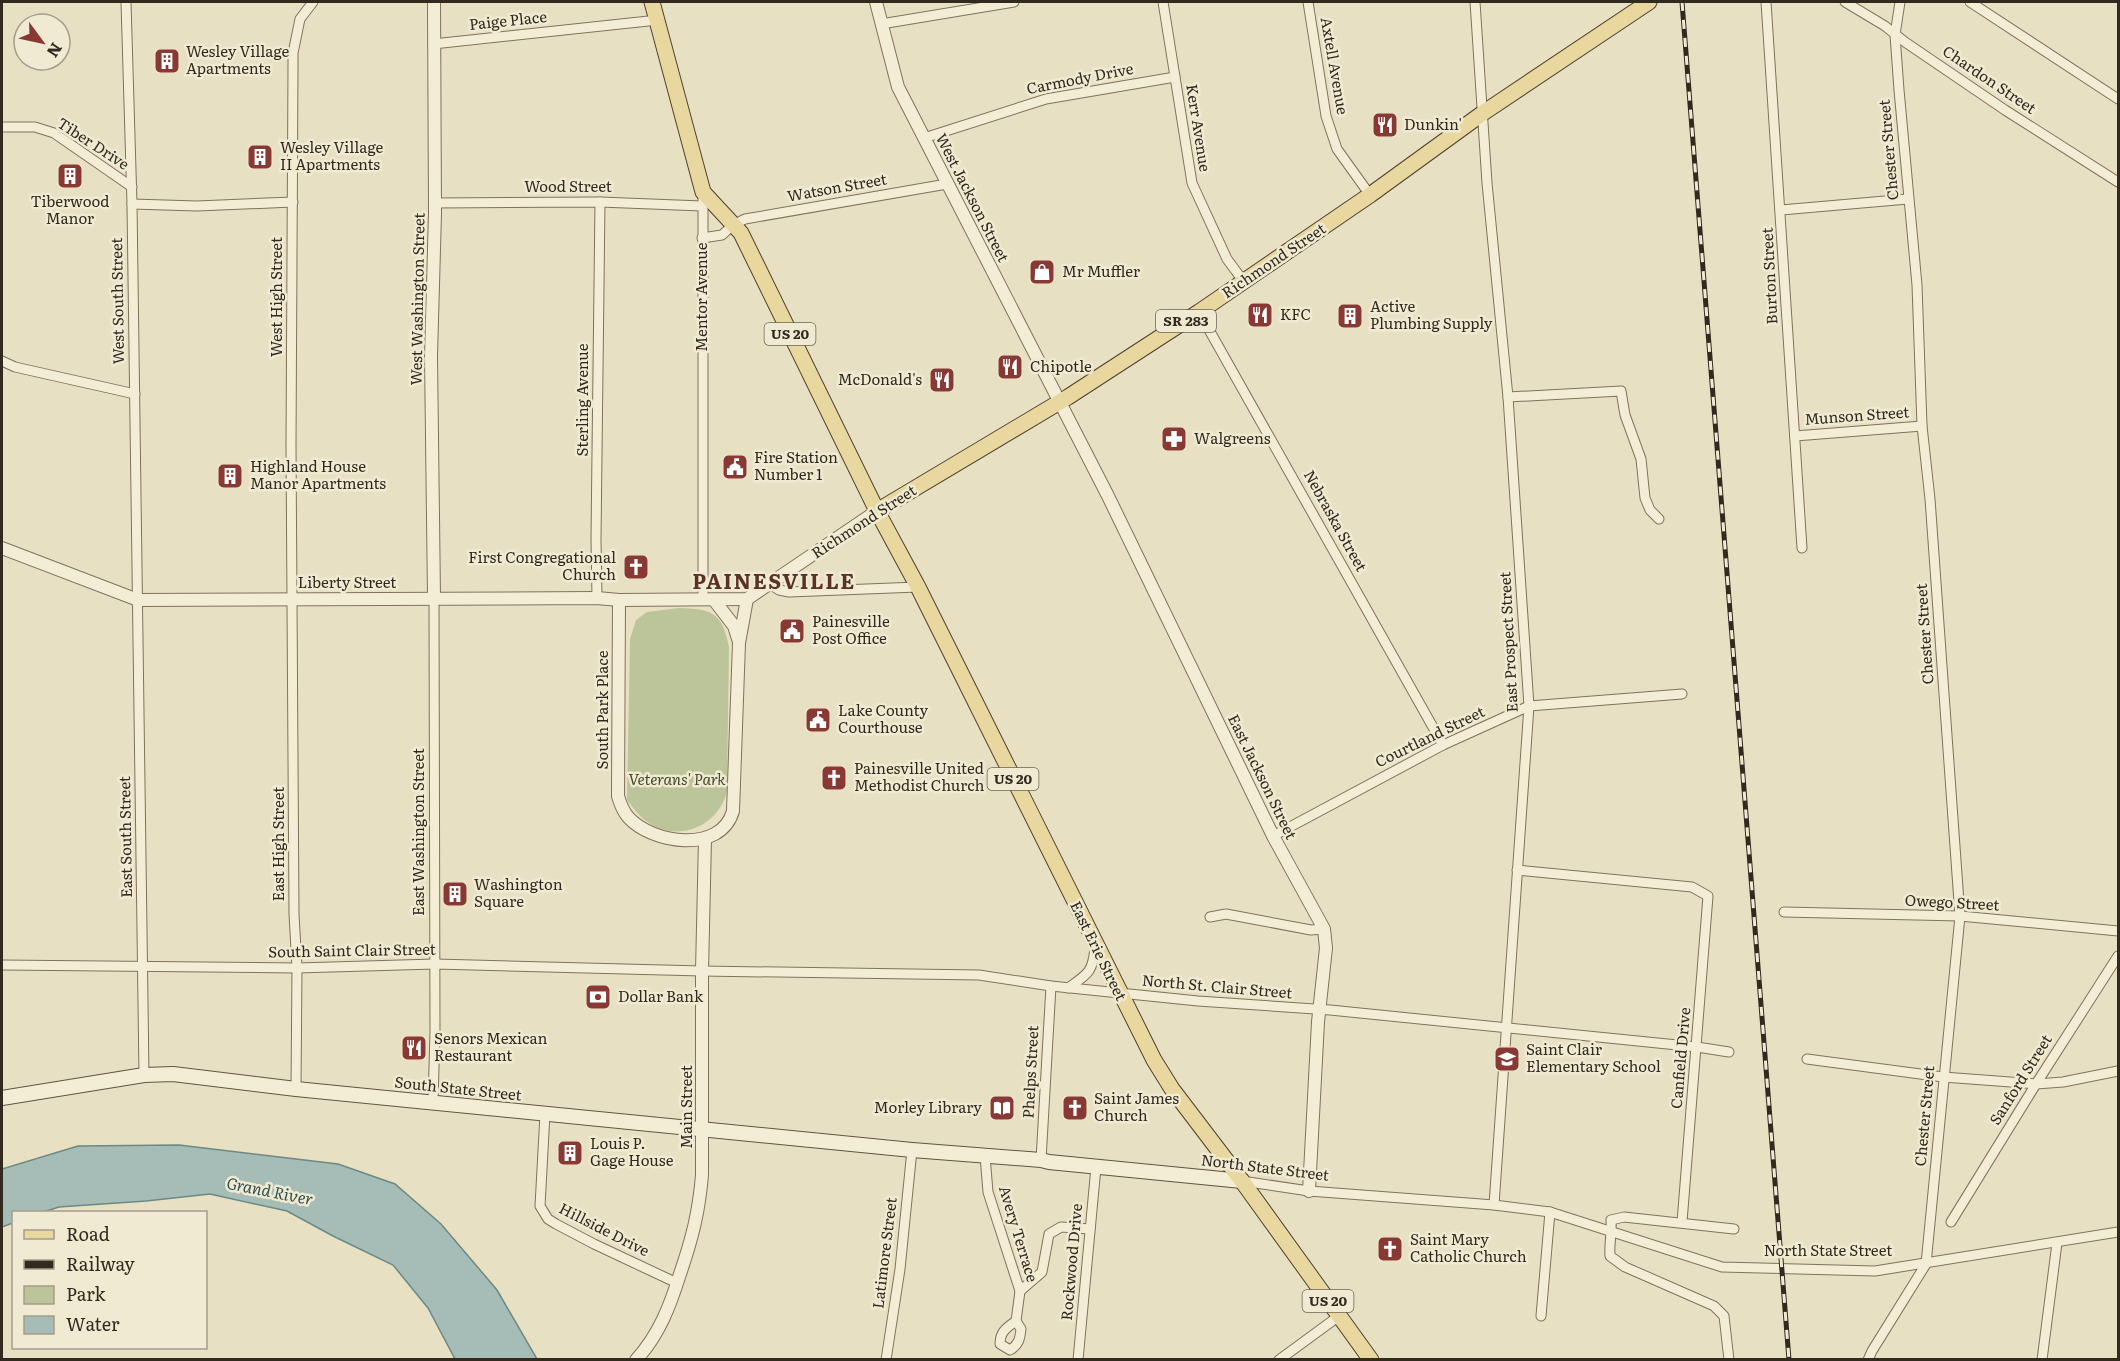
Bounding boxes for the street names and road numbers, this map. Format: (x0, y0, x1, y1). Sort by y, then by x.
street label: Paige Place (468, 4, 548, 35)
street label: Axtell Avenue (1316, 15, 1355, 117)
street label: Chardon Street (1938, 39, 2041, 119)
street label: Carmody Drive (1024, 56, 1135, 99)
street label: Kerr Avenue (1181, 82, 1218, 173)
street label: Chester Street (1872, 99, 1903, 201)
street label: Tiber Drive (53, 111, 135, 175)
street label: West Jackson Street (931, 129, 1016, 266)
street label: Watson Street (785, 166, 888, 207)
street label: Wood Street (524, 174, 612, 197)
street label: West Washington Street (403, 212, 430, 386)
street label: Richmond Street (1217, 216, 1330, 303)
street label: Burton Street (1754, 227, 1783, 325)
street label: West South Street (104, 237, 129, 365)
street label: West High Street (264, 237, 287, 357)
street label: Mentor Avenue (689, 242, 712, 352)
road number: SR 283 (1156, 310, 1216, 332)
road number: US 20 (764, 323, 816, 345)
street label: Sterling Avenue (570, 343, 593, 457)
street label: Munson Street (1804, 399, 1910, 430)
street label: Nebraska Street (1299, 465, 1374, 575)
street label: Richmond Street (806, 478, 920, 563)
street label: Liberty Street (298, 570, 396, 593)
street label: East Prospect Street (1492, 571, 1523, 713)
street label: Chester Street (1909, 583, 1938, 685)
street label: South Park Place (590, 650, 613, 769)
street label: Courtland Street (1370, 699, 1488, 772)
street label: East Jackson Street (1223, 710, 1304, 843)
street label: East Washington Street (406, 748, 429, 916)
road number: US 20 (988, 768, 1038, 790)
street label: East South Street (112, 776, 137, 898)
street label: East High Street (266, 787, 289, 901)
street label: Owego Street (1904, 888, 2000, 915)
street label: East Erie Street (1065, 897, 1133, 1004)
street label: South Saint Clair Street (268, 937, 436, 962)
street label: North St. Clair Street (1141, 967, 1293, 1004)
street label: Canfield Drive (1664, 1006, 1695, 1110)
street label: Phelps Street (1016, 1025, 1043, 1119)
street label: Sanford Street (1983, 1029, 2057, 1129)
street label: Main Street (674, 1065, 697, 1149)
street label: Chester Street (1908, 1065, 1939, 1167)
street label: South State Street (393, 1069, 523, 1106)
street label: North State Street (1200, 1147, 1330, 1186)
street label: Avery Terrace (994, 1183, 1045, 1285)
street label: Hillside Drive (556, 1196, 654, 1261)
street label: Latimore Street (865, 1196, 902, 1310)
street label: Rockwood Drive (1054, 1202, 1087, 1321)
street label: North State Street (1764, 1238, 1892, 1261)
road number: US 20 (1302, 1290, 1354, 1312)

